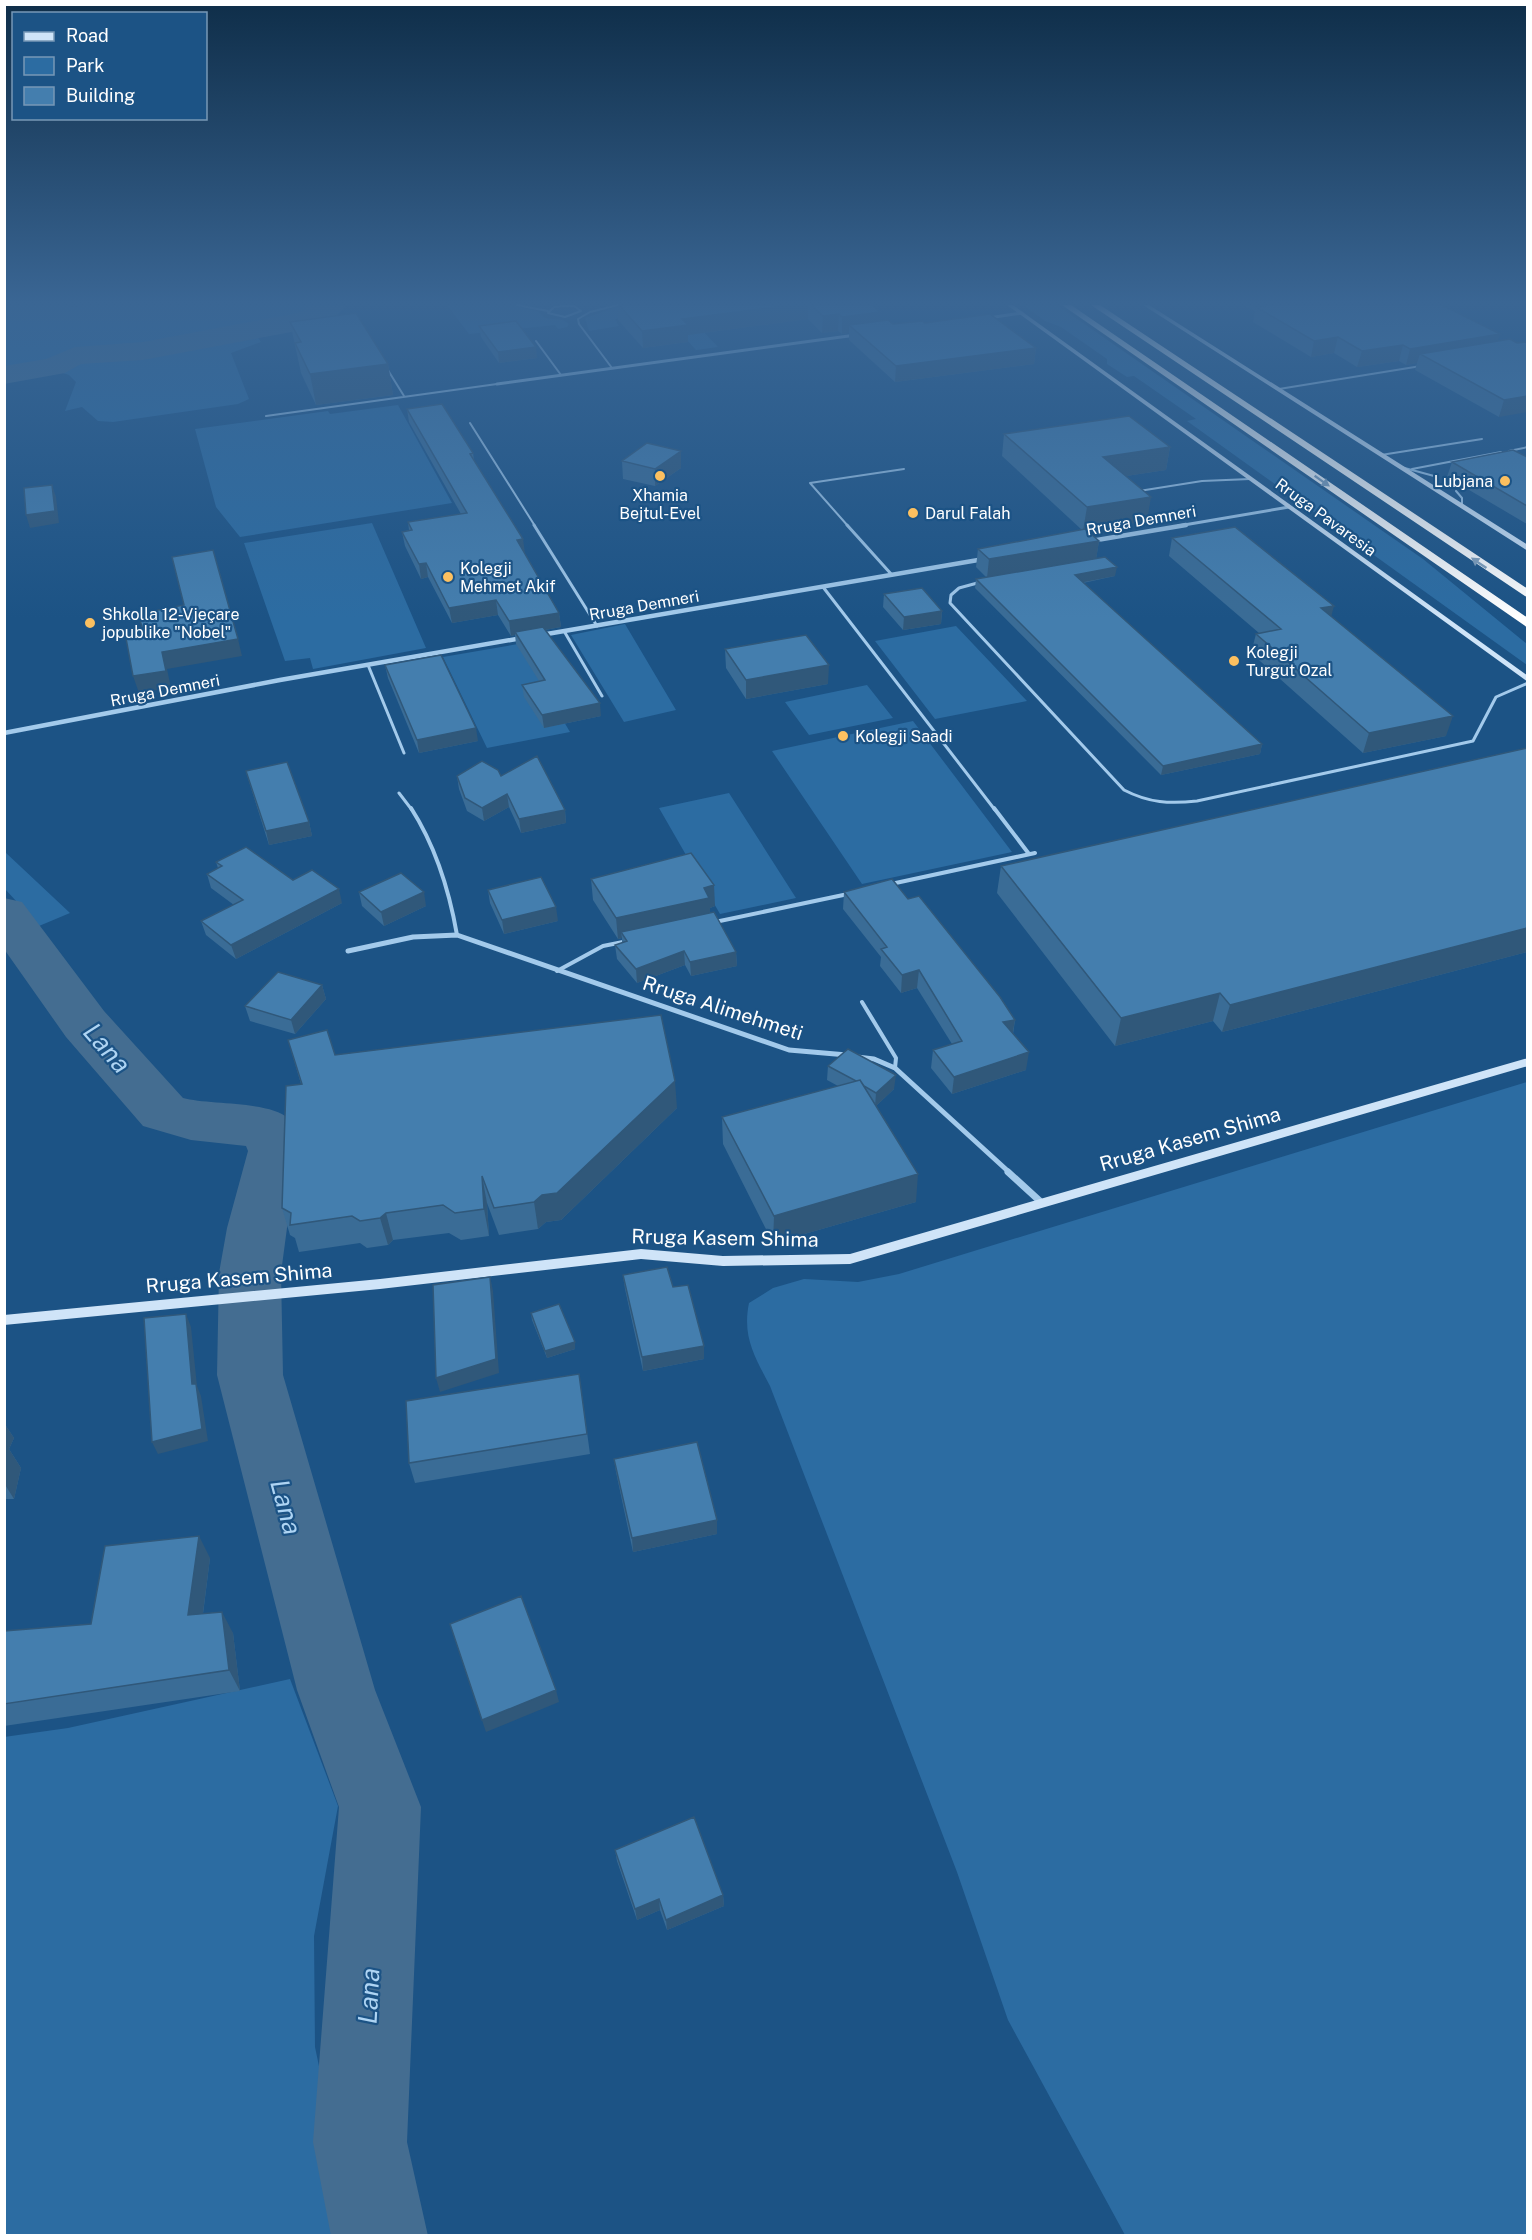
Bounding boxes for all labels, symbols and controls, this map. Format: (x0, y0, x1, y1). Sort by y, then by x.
legend (12, 12, 207, 120)
text: Road (66, 25, 109, 46)
text: Park (66, 55, 104, 76)
text: Building (66, 85, 135, 106)
marker: Xhamia Bejtul-Evel (653, 469, 667, 483)
place label: Lubjana (1434, 472, 1493, 491)
street label: Rruga Pavaresia (1272, 474, 1380, 560)
marker: Lubjana (1498, 474, 1512, 488)
one-way arrow (1313, 475, 1329, 487)
place label: Xhamia Bejtul-Evel (619, 486, 701, 523)
street label: Rruga Demneri (1085, 501, 1197, 540)
place label: Darul Falah (925, 504, 1010, 523)
marker: Darul Falah (906, 506, 920, 520)
one-way arrow (1471, 557, 1487, 568)
place label: Kolegji Mehmet Akif (460, 559, 556, 596)
marker: Kolegji Mehmet Akif (441, 570, 455, 584)
street label: Rruga Demneri (588, 586, 700, 625)
place label: Shkolla 12-Vjeçare jopublike "Nobel" (101, 605, 240, 642)
marker: Shkolla 12-Vjeçare jopublike "Nobel" (83, 616, 97, 630)
place label: Kolegji Turgut Ozal (1246, 643, 1332, 680)
marker: Kolegji Turgut Ozal (1227, 654, 1241, 668)
street label: Rruga Demneri (109, 671, 221, 710)
place label: Kolegji Saadi (855, 727, 953, 746)
marker: Kolegji Saadi (836, 729, 850, 743)
street label: Rruga Alimehmeti (640, 971, 806, 1045)
water label: Lana (77, 1016, 138, 1079)
street label: Rruga Kasem Shima (1097, 1102, 1283, 1176)
street label: Rruga Kasem Shima (631, 1224, 819, 1252)
street label: Rruga Kasem Shima (145, 1258, 333, 1298)
water label: Lana (264, 1476, 309, 1538)
water label: Lana (352, 1967, 385, 2025)

